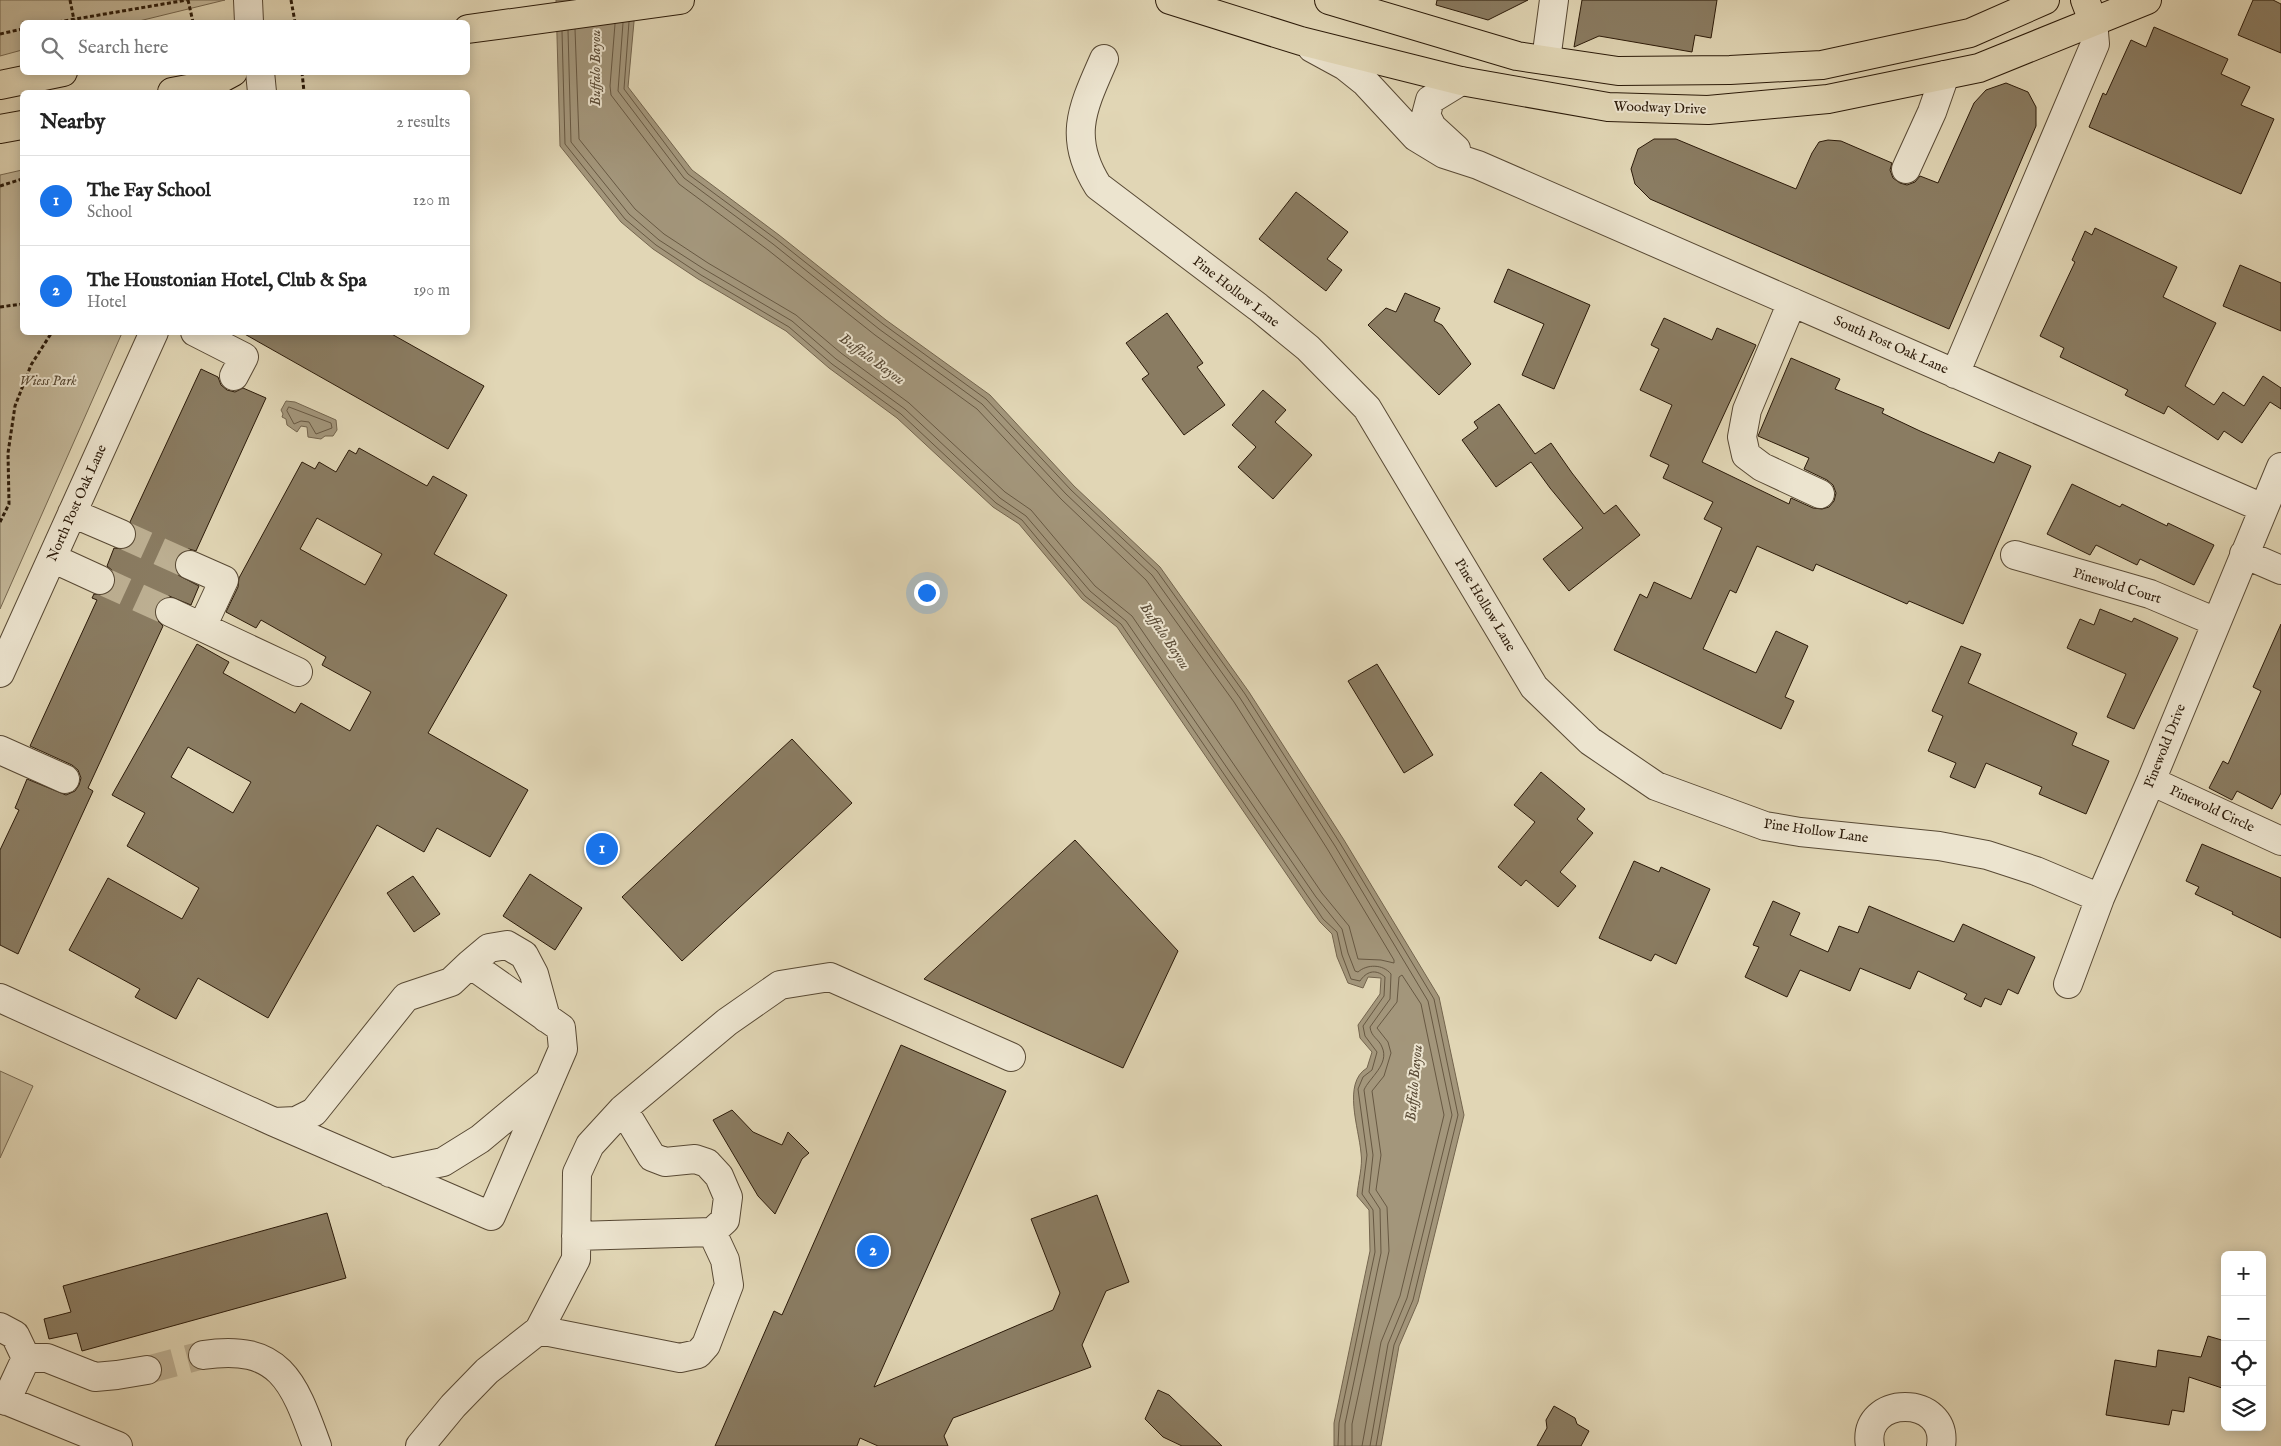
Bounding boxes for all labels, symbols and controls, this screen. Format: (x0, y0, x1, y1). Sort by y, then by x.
search box (20, 20, 470, 75)
water label: Buffalo Bayou (586, 30, 605, 106)
icon: search (38, 34, 66, 62)
text: Search here (78, 36, 169, 60)
street label: Woodway Drive (1613, 97, 1707, 119)
text: Nearby (40, 109, 105, 136)
text: 2 results (396, 113, 450, 133)
text: The Fay School (87, 179, 211, 203)
text: 1 (53, 191, 59, 211)
text: 120 m (413, 191, 450, 211)
text: School (87, 203, 132, 223)
street label: Pine Hollow Lane (1189, 253, 1283, 332)
text: The Houstonian Hotel, Club & Spa (87, 269, 367, 293)
text: 2 (52, 281, 60, 301)
text: 190 m (413, 281, 450, 301)
text: Hotel (87, 293, 126, 313)
street label: South Post Oak Lane (1831, 312, 1952, 379)
water label: Buffalo Bayou (835, 329, 909, 389)
park label: Wiess Park (19, 372, 77, 390)
street label: North Post Oak Lane (43, 441, 111, 564)
street label: Pine Hollow Lane (1450, 555, 1520, 655)
street label: Pinewold Court (2071, 564, 2163, 608)
your location (914, 580, 940, 606)
water label: Buffalo Bayou (1136, 599, 1194, 673)
street label: Pinewold Drive (2140, 701, 2190, 791)
street label: Pinewold Circle (2167, 781, 2258, 837)
street label: Pine Hollow Lane (1763, 815, 1870, 847)
pin: 1 (586, 830, 618, 868)
water label: Buffalo Bayou (1401, 1044, 1427, 1122)
pin: 2 (857, 1232, 889, 1270)
map controls (2221, 1251, 2266, 1431)
button: + (2221, 1251, 2266, 1296)
button: − (2221, 1296, 2266, 1341)
button: locate (2221, 1341, 2266, 1386)
button: layers (2221, 1386, 2266, 1431)

